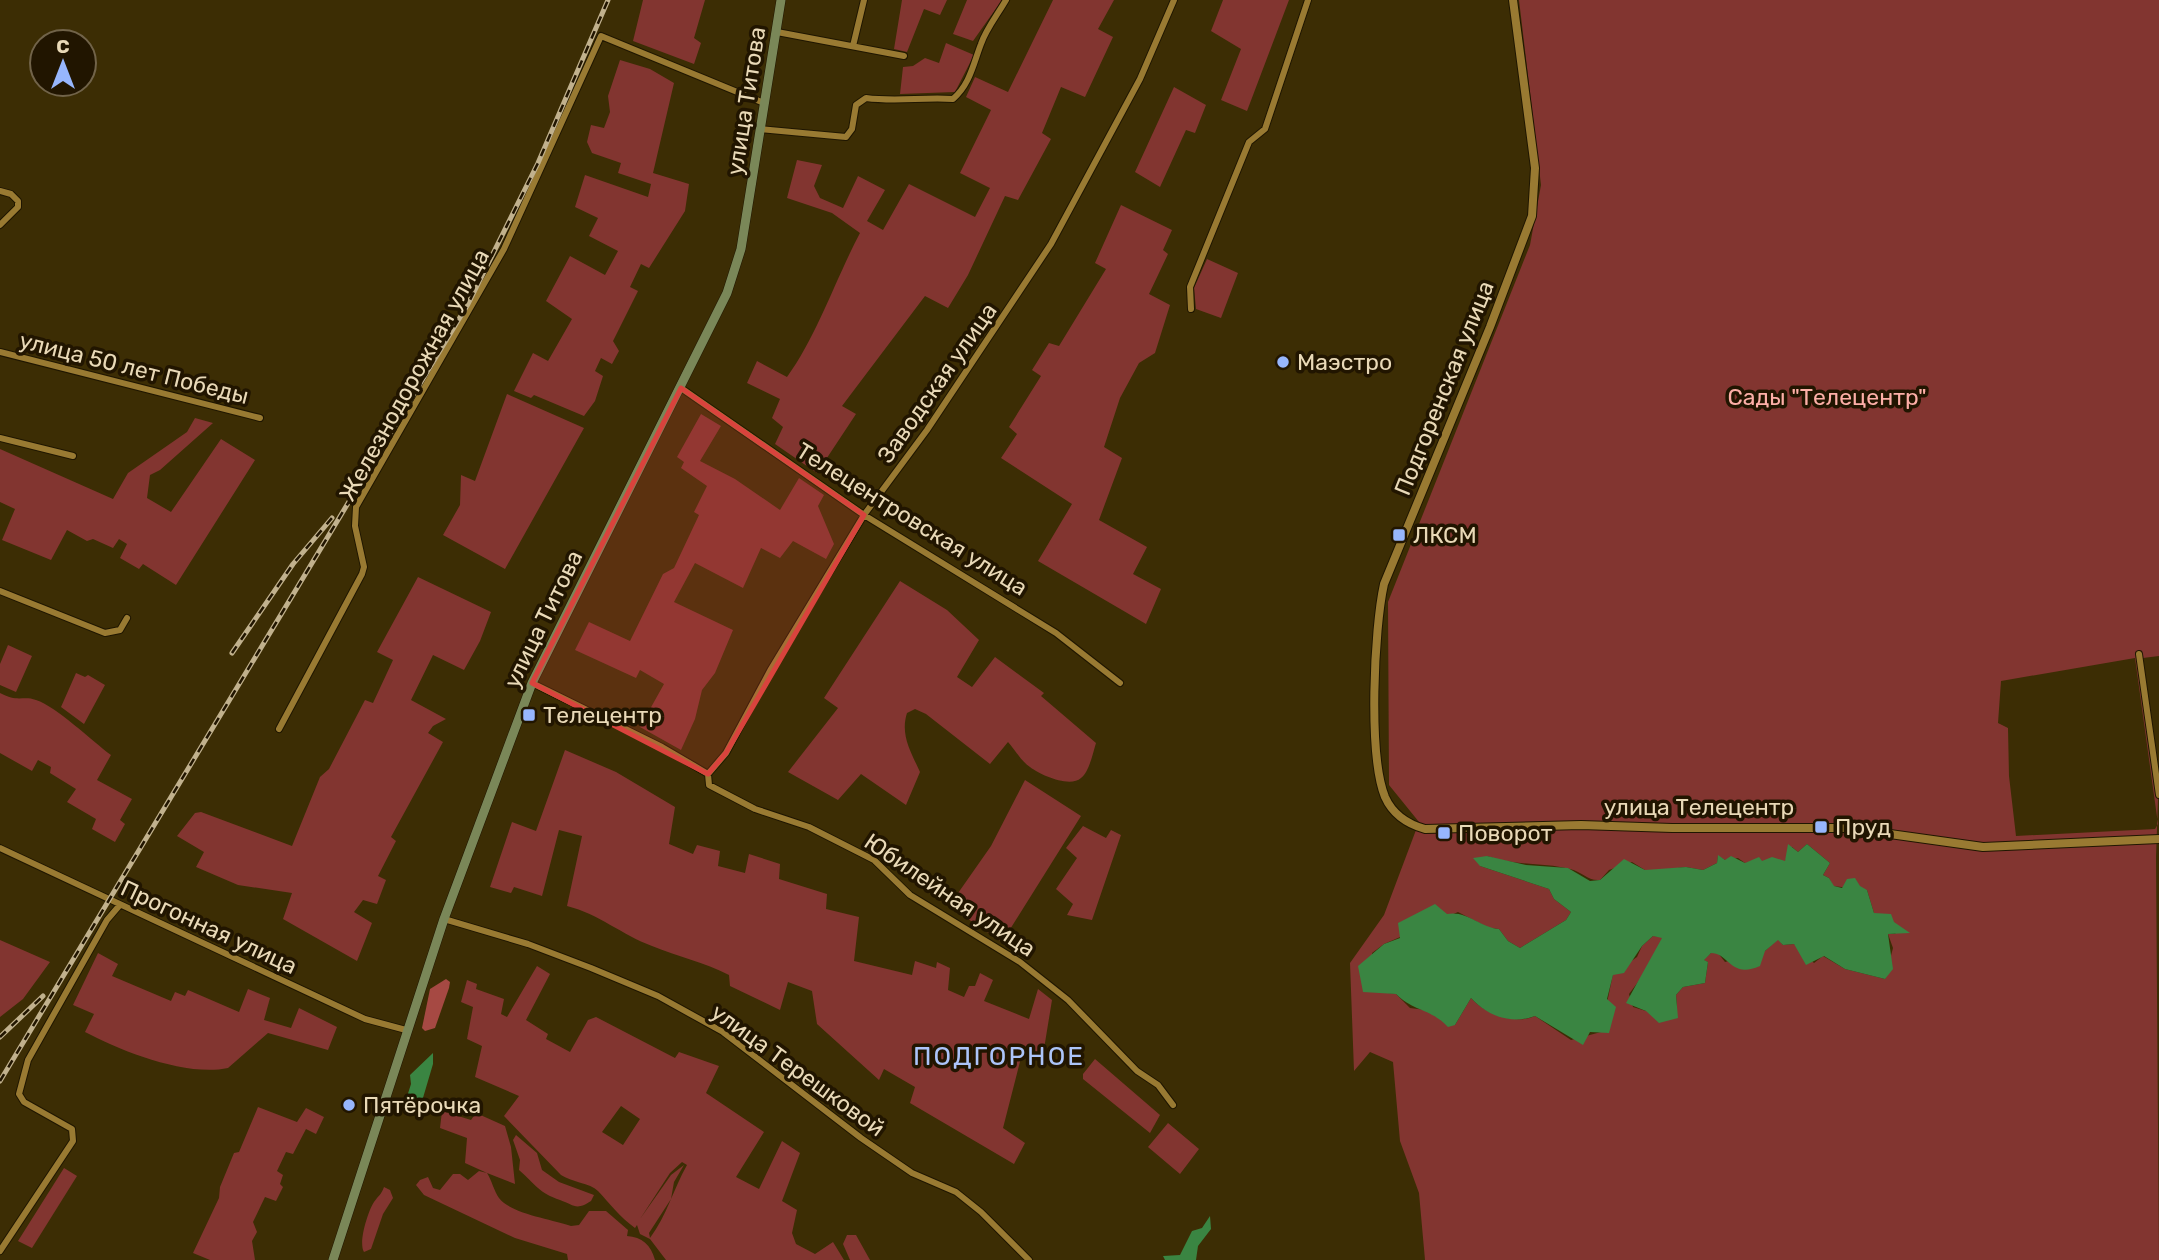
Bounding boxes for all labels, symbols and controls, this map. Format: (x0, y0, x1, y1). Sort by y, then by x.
street label: улица Титова (720, 25, 772, 177)
north arrow (28, 28, 98, 98)
text: С (56, 35, 70, 58)
street label: Железнодорожная улица (333, 244, 495, 506)
street label: Подгоренская улица (1388, 277, 1500, 499)
street label: Заводская улица (871, 298, 1003, 468)
street label: улица 50 лет Победы (16, 326, 252, 410)
place label: Маэстро (1297, 348, 1392, 376)
marker: Маэстро (1275, 354, 1291, 370)
park label: Сады "Телецентр" (1727, 383, 1927, 411)
street label: Телецентровская улица (791, 436, 1033, 602)
place label: ЛКСМ (1413, 521, 1477, 549)
marker: ЛКСМ (1391, 527, 1407, 543)
street label: улица Титова (498, 546, 588, 692)
place label: Телецентр (543, 701, 662, 729)
marker: Телецентр (521, 707, 537, 723)
street label: улица Телецентр (1604, 793, 1794, 821)
place label: Пруд (1835, 813, 1891, 841)
place label: Поворот (1458, 819, 1553, 847)
marker: Пруд (1813, 819, 1829, 835)
marker: Поворот (1436, 825, 1452, 841)
street label: Юбилейная улица (859, 827, 1041, 963)
street label: Прогонная улица (116, 874, 302, 980)
street label: улица Терешковой (706, 998, 890, 1142)
district label: ПОДГОРНОЕ (913, 1041, 1085, 1072)
place label: Пятёрочка (363, 1091, 481, 1119)
marker: Пятёрочка (341, 1097, 357, 1113)

